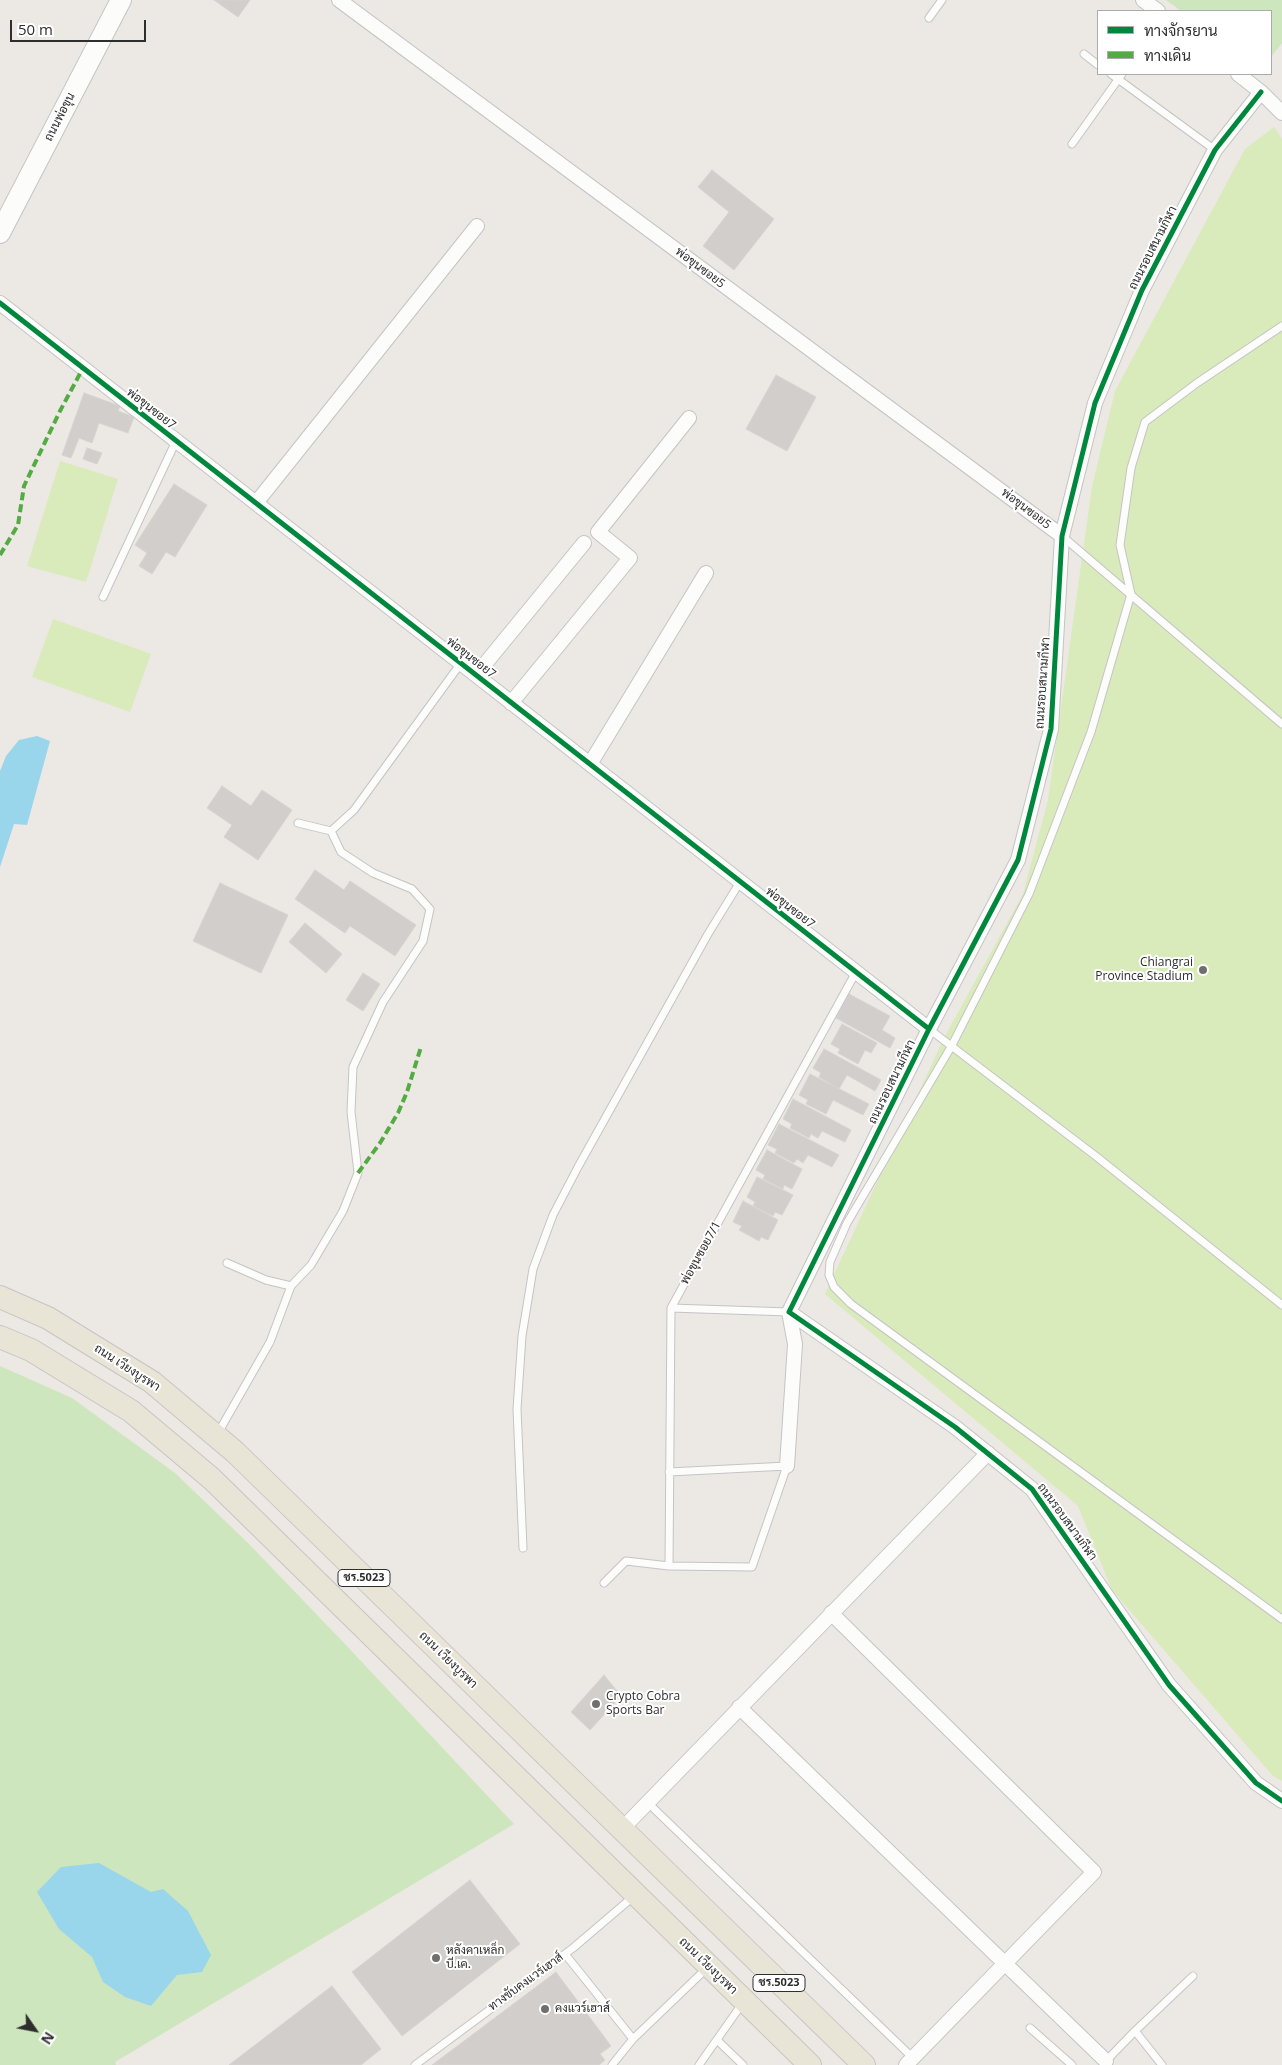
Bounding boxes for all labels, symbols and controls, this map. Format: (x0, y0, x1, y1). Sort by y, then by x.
scale bar (12, 10, 149, 42)
legend (1097, 10, 1272, 75)
text: 50 m (18, 19, 53, 39)
text: ทางจักรยาน (1144, 20, 1218, 40)
text: ทางเดิน (1144, 45, 1191, 65)
street label: ถนนพ่อขุน (42, 90, 78, 144)
street label: ถนนรอบสนามกีฬา (1126, 204, 1180, 292)
street label: พ่อขุนซอย5 (672, 245, 728, 291)
street label: พ่อขุนซอย7 (123, 385, 179, 433)
street label: พ่อขุนซอย5 (998, 486, 1054, 532)
street label: พ่อขุนซอย7 (443, 634, 499, 682)
street label: ถนนรอบสนามกีฬา (1033, 637, 1053, 729)
street label: พ่อขุนซอย7 (762, 884, 818, 932)
place label: Chiangrai Province Stadium (1095, 956, 1193, 984)
marker: Chiangrai Province Stadium (1197, 964, 1209, 976)
street label: ถนนรอบสนามกีฬา (865, 1037, 919, 1127)
street label: พ่อขุนซอย7/1 (678, 1219, 724, 1287)
street label: ถนน เวียงบูรพา (91, 1341, 163, 1395)
street label: ถนนรอบสนามกีฬา (1034, 1481, 1100, 1563)
road number: ชร.5023 (338, 1570, 390, 1586)
street label: ถนน เวียงบูรพา (416, 1629, 480, 1691)
place label: Crypto Cobra Sports Bar (606, 1690, 680, 1718)
marker: Crypto Cobra Sports Bar (590, 1698, 602, 1710)
street label: ถนน เวียงบูรพา (676, 1935, 740, 1997)
place label: หลังคาเหล็ก บี.เค. (446, 1944, 504, 1972)
street label: ทางขับคงแวร์เฮาส์ (486, 1950, 566, 2014)
marker: หลังคาเหล็ก บี.เค. (430, 1952, 442, 1964)
road number: ชร.5023 (753, 1975, 805, 1992)
place label: คงแวร์เฮาส์ (555, 2002, 610, 2016)
marker: คงแวร์เฮาส์ (539, 2003, 551, 2015)
north arrow (10, 2005, 60, 2055)
text: N (37, 2028, 59, 2048)

